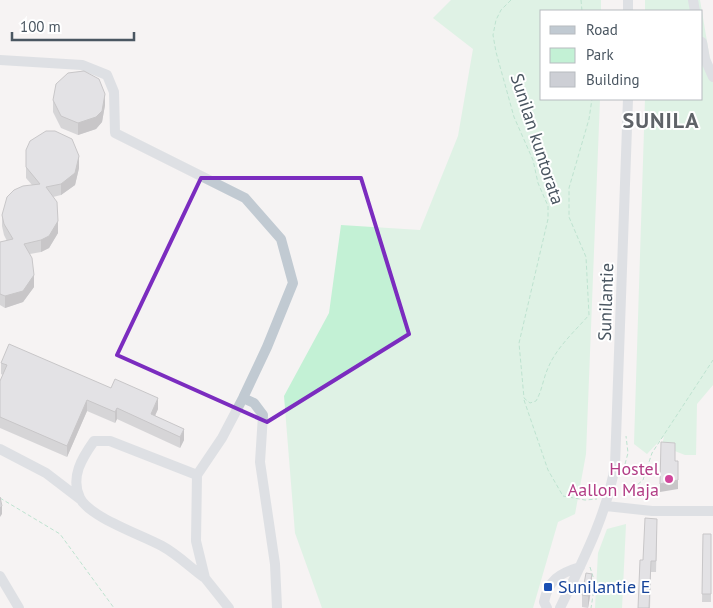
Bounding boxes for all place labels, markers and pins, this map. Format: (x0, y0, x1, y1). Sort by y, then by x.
place label: Hostel Aallon Maja (568, 457, 660, 501)
marker: Hostel Aallon Maja (663, 473, 675, 485)
place label: Sunilantie E (558, 575, 650, 598)
marker: Sunilantie E (542, 581, 554, 593)

